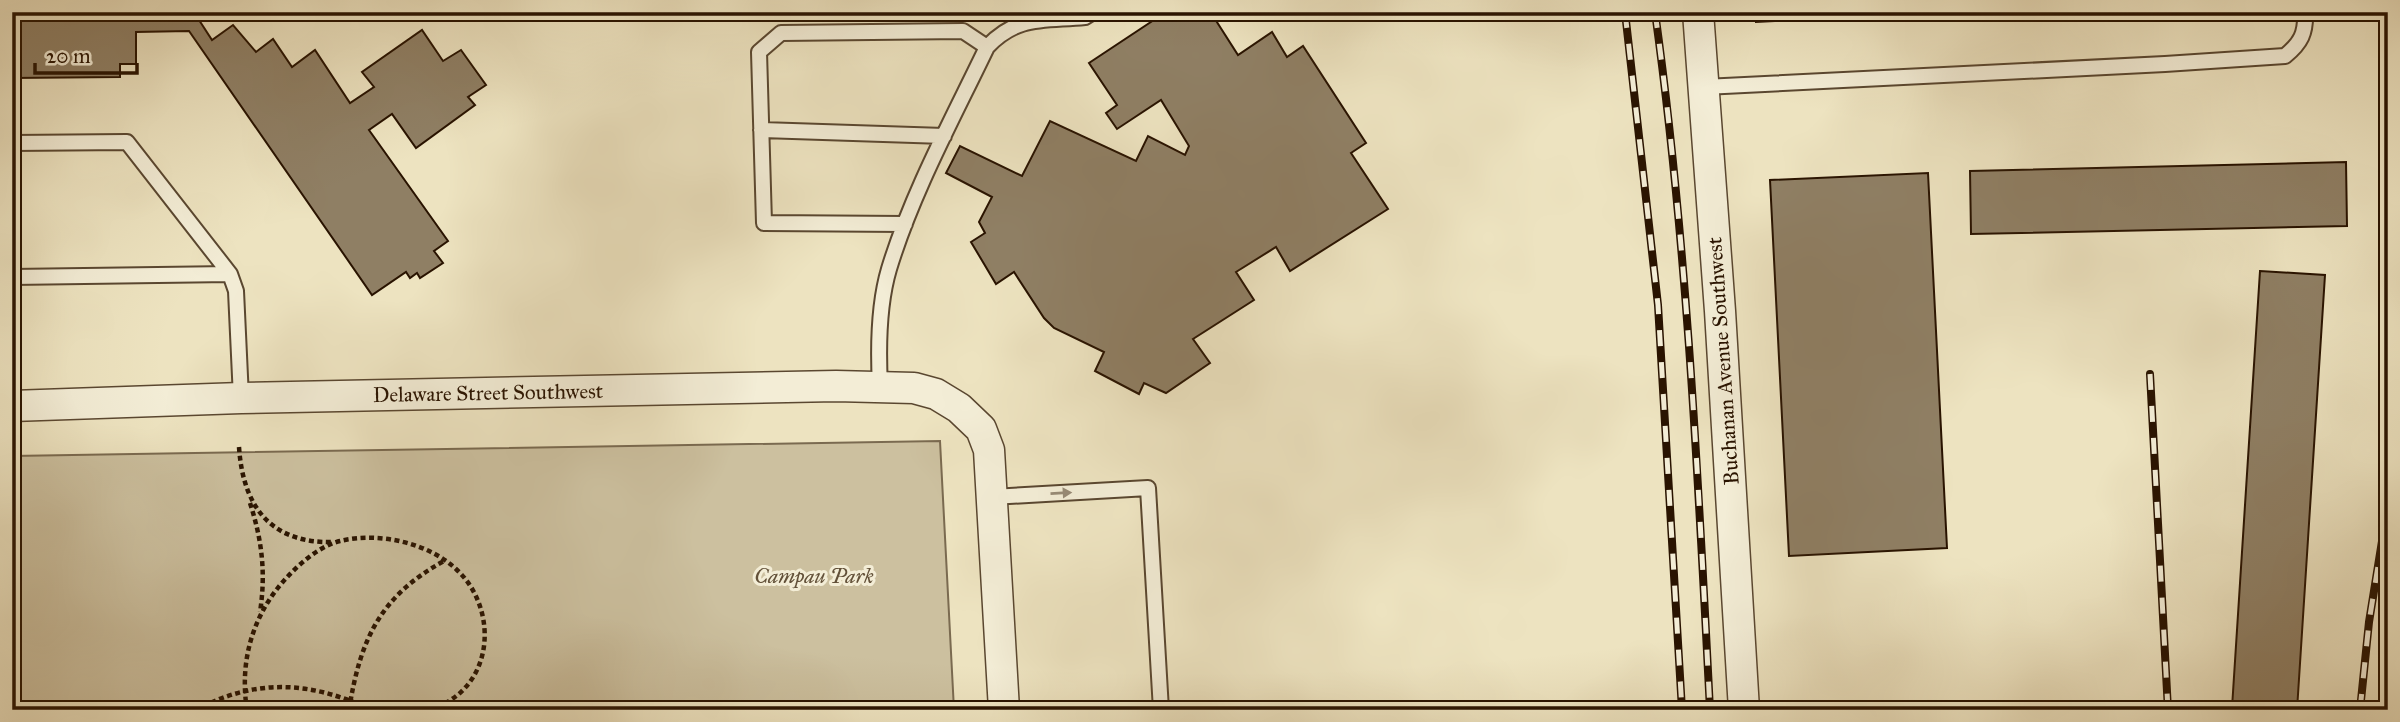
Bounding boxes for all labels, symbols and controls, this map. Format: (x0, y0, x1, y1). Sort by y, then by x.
scale bar (35, 32, 136, 76)
text: 20 m (46, 43, 91, 69)
street label: Buchanan Avenue Southwest (1701, 236, 1745, 486)
street label: Delaware Street Southwest (373, 378, 604, 408)
one-way arrow (1050, 487, 1072, 498)
park label: Campau Park (754, 563, 874, 589)

